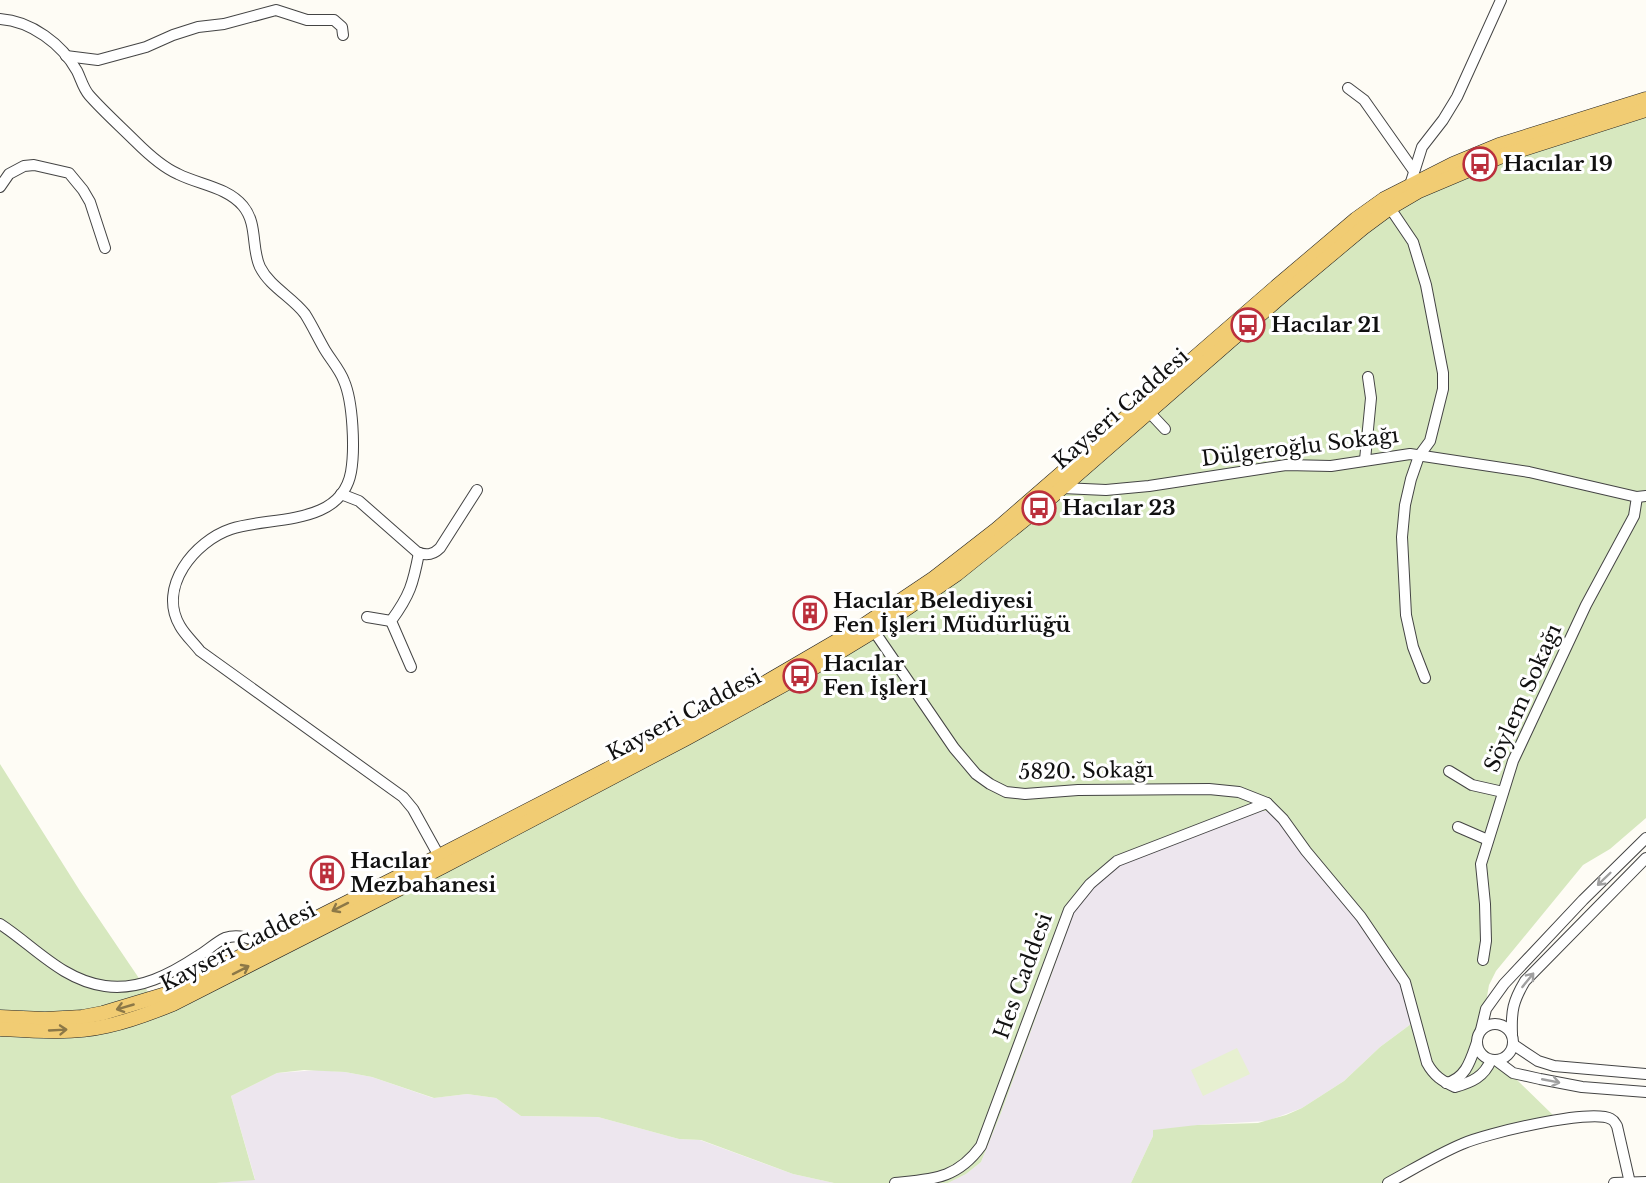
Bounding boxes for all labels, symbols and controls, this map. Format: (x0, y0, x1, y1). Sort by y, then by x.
bus stop icon: Hacılar 19 (1462, 146, 1498, 182)
place label: Hacılar 19 (1503, 151, 1613, 177)
bus stop icon: Hacılar 21 (1230, 307, 1266, 343)
place label: Hacılar 21 (1271, 312, 1380, 338)
street label: Kayseri Caddesi (1048, 343, 1194, 475)
street label: Dülgeroğlu Sokağı (1200, 422, 1400, 472)
bus stop icon: Hacılar 23 (1021, 490, 1057, 526)
place label: Hacılar 23 (1062, 495, 1176, 521)
place label: Hacılar Belediyesi Fen İşleri Müdürlüğü (833, 588, 1071, 638)
building icon: Hacılar Belediyesi Fen İşleri Müdürlüğü (792, 595, 828, 631)
street label: Söylem Sokağı (1479, 620, 1567, 776)
place label: Hacılar Fen İşler1 (823, 651, 928, 701)
bus stop icon: Hacılar Fen İşler1 (782, 658, 818, 694)
street label: Kayseri Caddesi (602, 663, 766, 767)
street label: 5820. Sokağı (1018, 757, 1154, 785)
place label: Hacılar Mezbahanesi (350, 848, 496, 898)
building icon: Hacılar Mezbahanesi (309, 855, 345, 891)
one-way arrow (1597, 872, 1612, 886)
street label: Kayseri Caddesi (156, 897, 320, 997)
one-way arrow (331, 901, 349, 913)
street label: Hes Caddesi (988, 910, 1058, 1042)
one-way arrow (232, 963, 250, 975)
one-way arrow (1521, 972, 1534, 988)
one-way arrow (116, 1002, 135, 1013)
one-way arrow (48, 1025, 68, 1036)
one-way arrow (1540, 1076, 1560, 1087)

